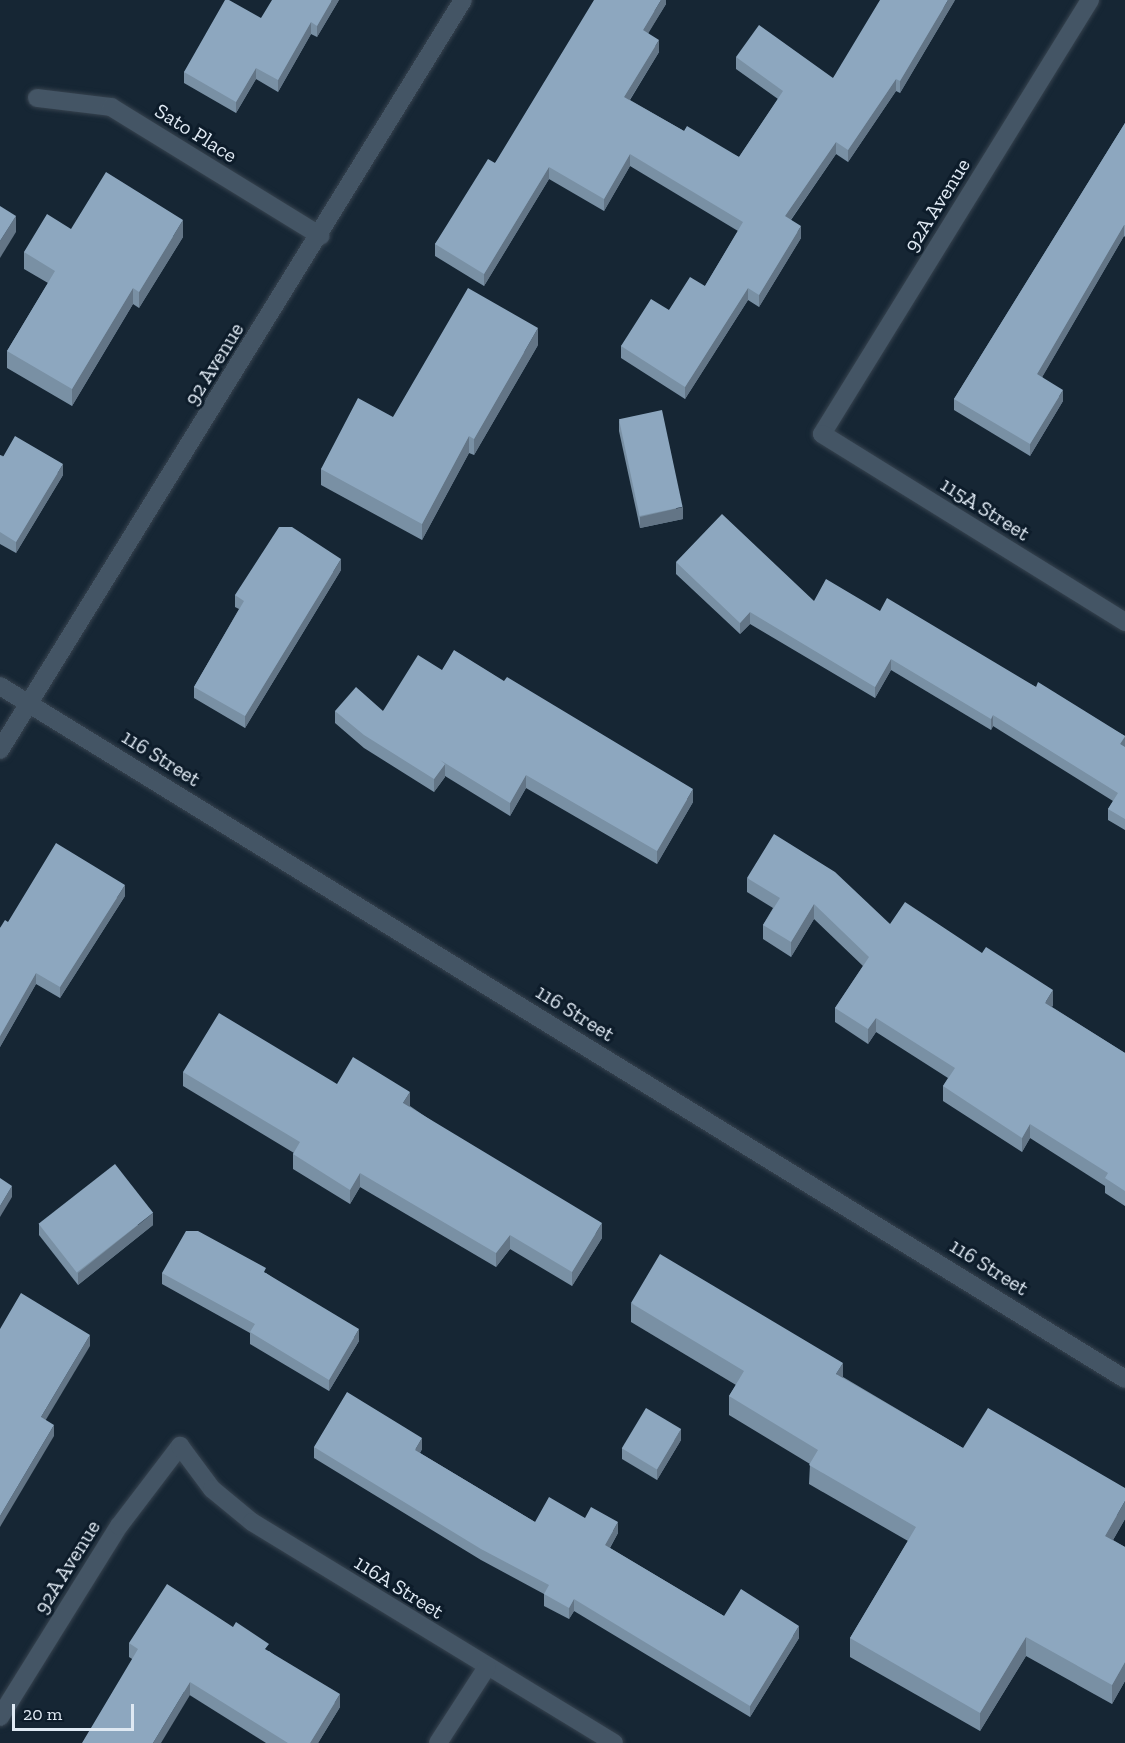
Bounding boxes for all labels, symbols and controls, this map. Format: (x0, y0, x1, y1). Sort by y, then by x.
street label: Sato Place (150, 98, 242, 168)
street label: 92A Avenue (898, 153, 976, 257)
street label: 92 Avenue (179, 318, 249, 410)
street label: 115A Street (936, 472, 1034, 546)
street label: 116 Street (117, 724, 205, 792)
street label: 116 Street (531, 979, 619, 1047)
street label: 116 Street (945, 1233, 1033, 1301)
street label: 92A Avenue (28, 1515, 106, 1619)
street label: 116A Street (349, 1550, 449, 1624)
scale bar (15, 1692, 136, 1730)
text: 20 m (23, 1703, 62, 1725)

